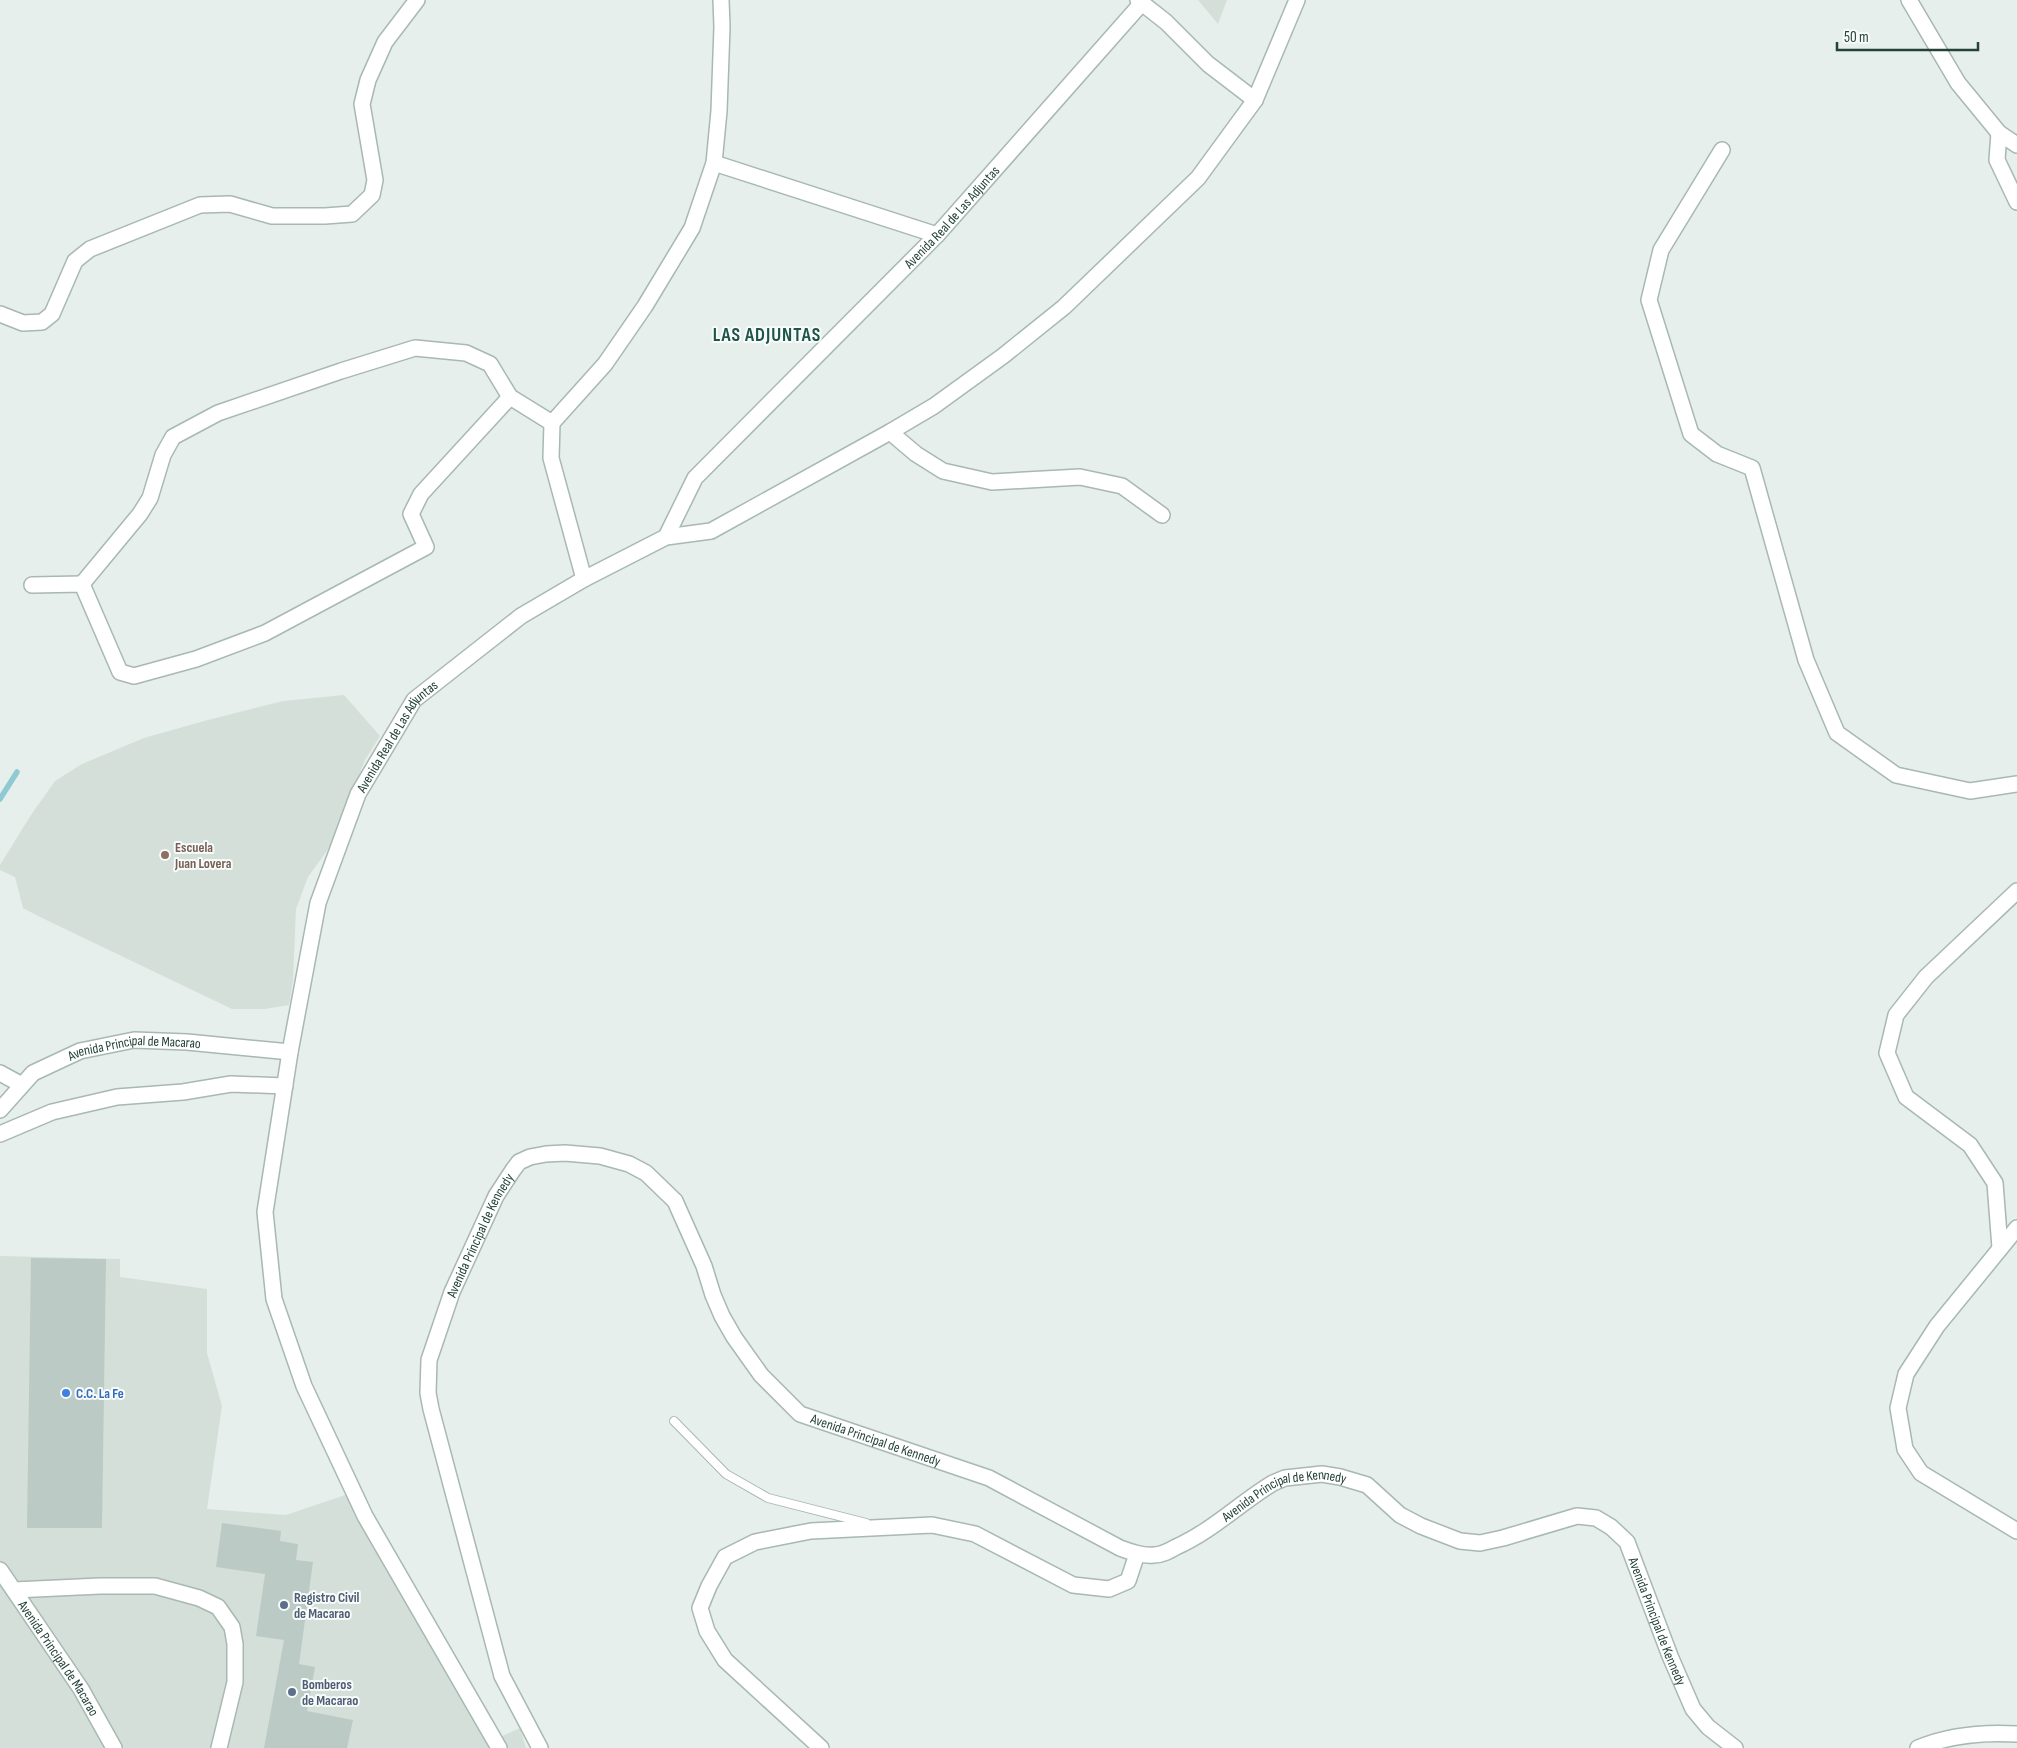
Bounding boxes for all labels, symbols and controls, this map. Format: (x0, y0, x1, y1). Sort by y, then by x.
scale bar (1837, 20, 1978, 52)
text: 50 m (1844, 28, 1869, 47)
street label: Avenida Real de Las Adjuntas (900, 162, 1003, 272)
district label: LAS ADJUNTAS (713, 324, 821, 347)
street label: Avenida Real de Las Adjuntas (352, 676, 441, 796)
place label: Escuela Juan Lovera (174, 839, 232, 872)
marker: Escuela Juan Lovera (159, 849, 171, 861)
street label: Avenida Principal de Macarao (64, 1031, 202, 1065)
street label: Avenida Principal de Kennedy (442, 1169, 517, 1300)
place label: C.C. La Fe (76, 1385, 124, 1402)
marker: C.C. La Fe (60, 1387, 72, 1399)
street label: Avenida Principal de Kennedy (808, 1409, 944, 1470)
street label: Avenida Principal de Kennedy (1217, 1465, 1349, 1526)
street label: Avenida Principal de Kennedy (1625, 1554, 1690, 1688)
place label: Registro Civil de Macarao (294, 1589, 360, 1622)
street label: Avenida Principal de Macarao (14, 1596, 103, 1719)
marker: Registro Civil de Macarao (278, 1599, 290, 1611)
place label: Bomberos de Macarao (302, 1676, 358, 1709)
marker: Bomberos de Macarao (286, 1686, 298, 1698)

